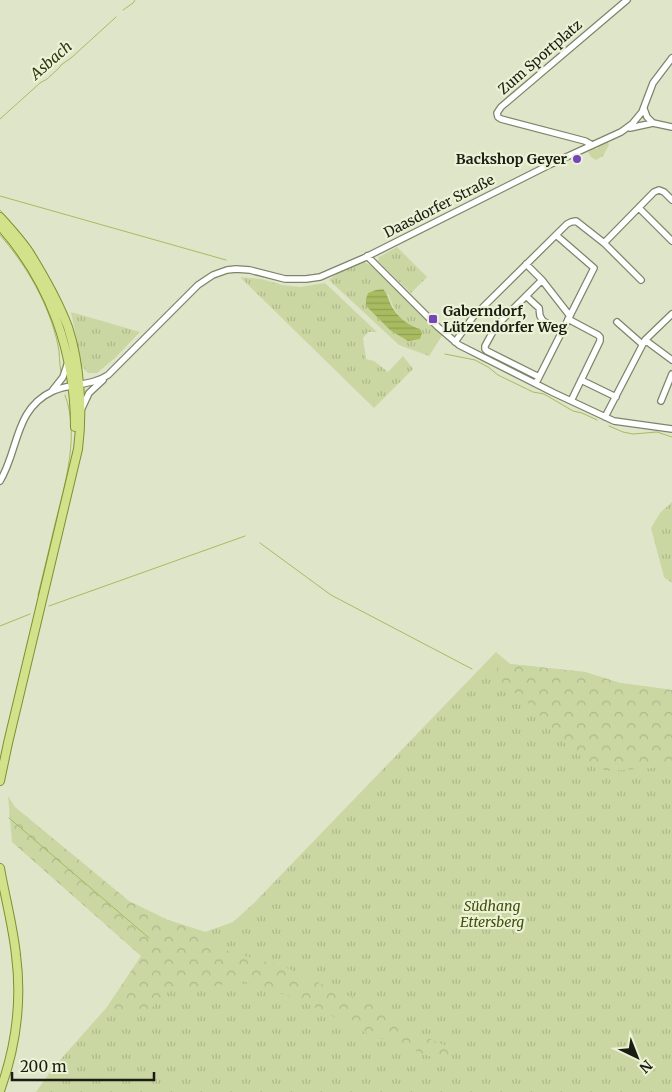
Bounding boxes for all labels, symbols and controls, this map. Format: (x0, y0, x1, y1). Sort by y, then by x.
street label: Zum Sportplatz (494, 15, 586, 98)
water label: Asbach (26, 37, 76, 84)
place label: Backshop Geyer (456, 150, 567, 168)
marker: Backshop Geyer (571, 153, 583, 165)
street label: Daasdorfer Straße (381, 170, 497, 242)
place label: Gaberndorf, Lützendorfer Weg (443, 302, 567, 336)
marker: Gaberndorf, Lützendorfer Weg (427, 313, 439, 325)
park label: Südhang Ettersberg (460, 897, 524, 931)
north arrow (612, 1032, 662, 1082)
scale bar (12, 1050, 155, 1082)
text: N (636, 1056, 656, 1077)
text: 200 m (20, 1057, 67, 1076)

